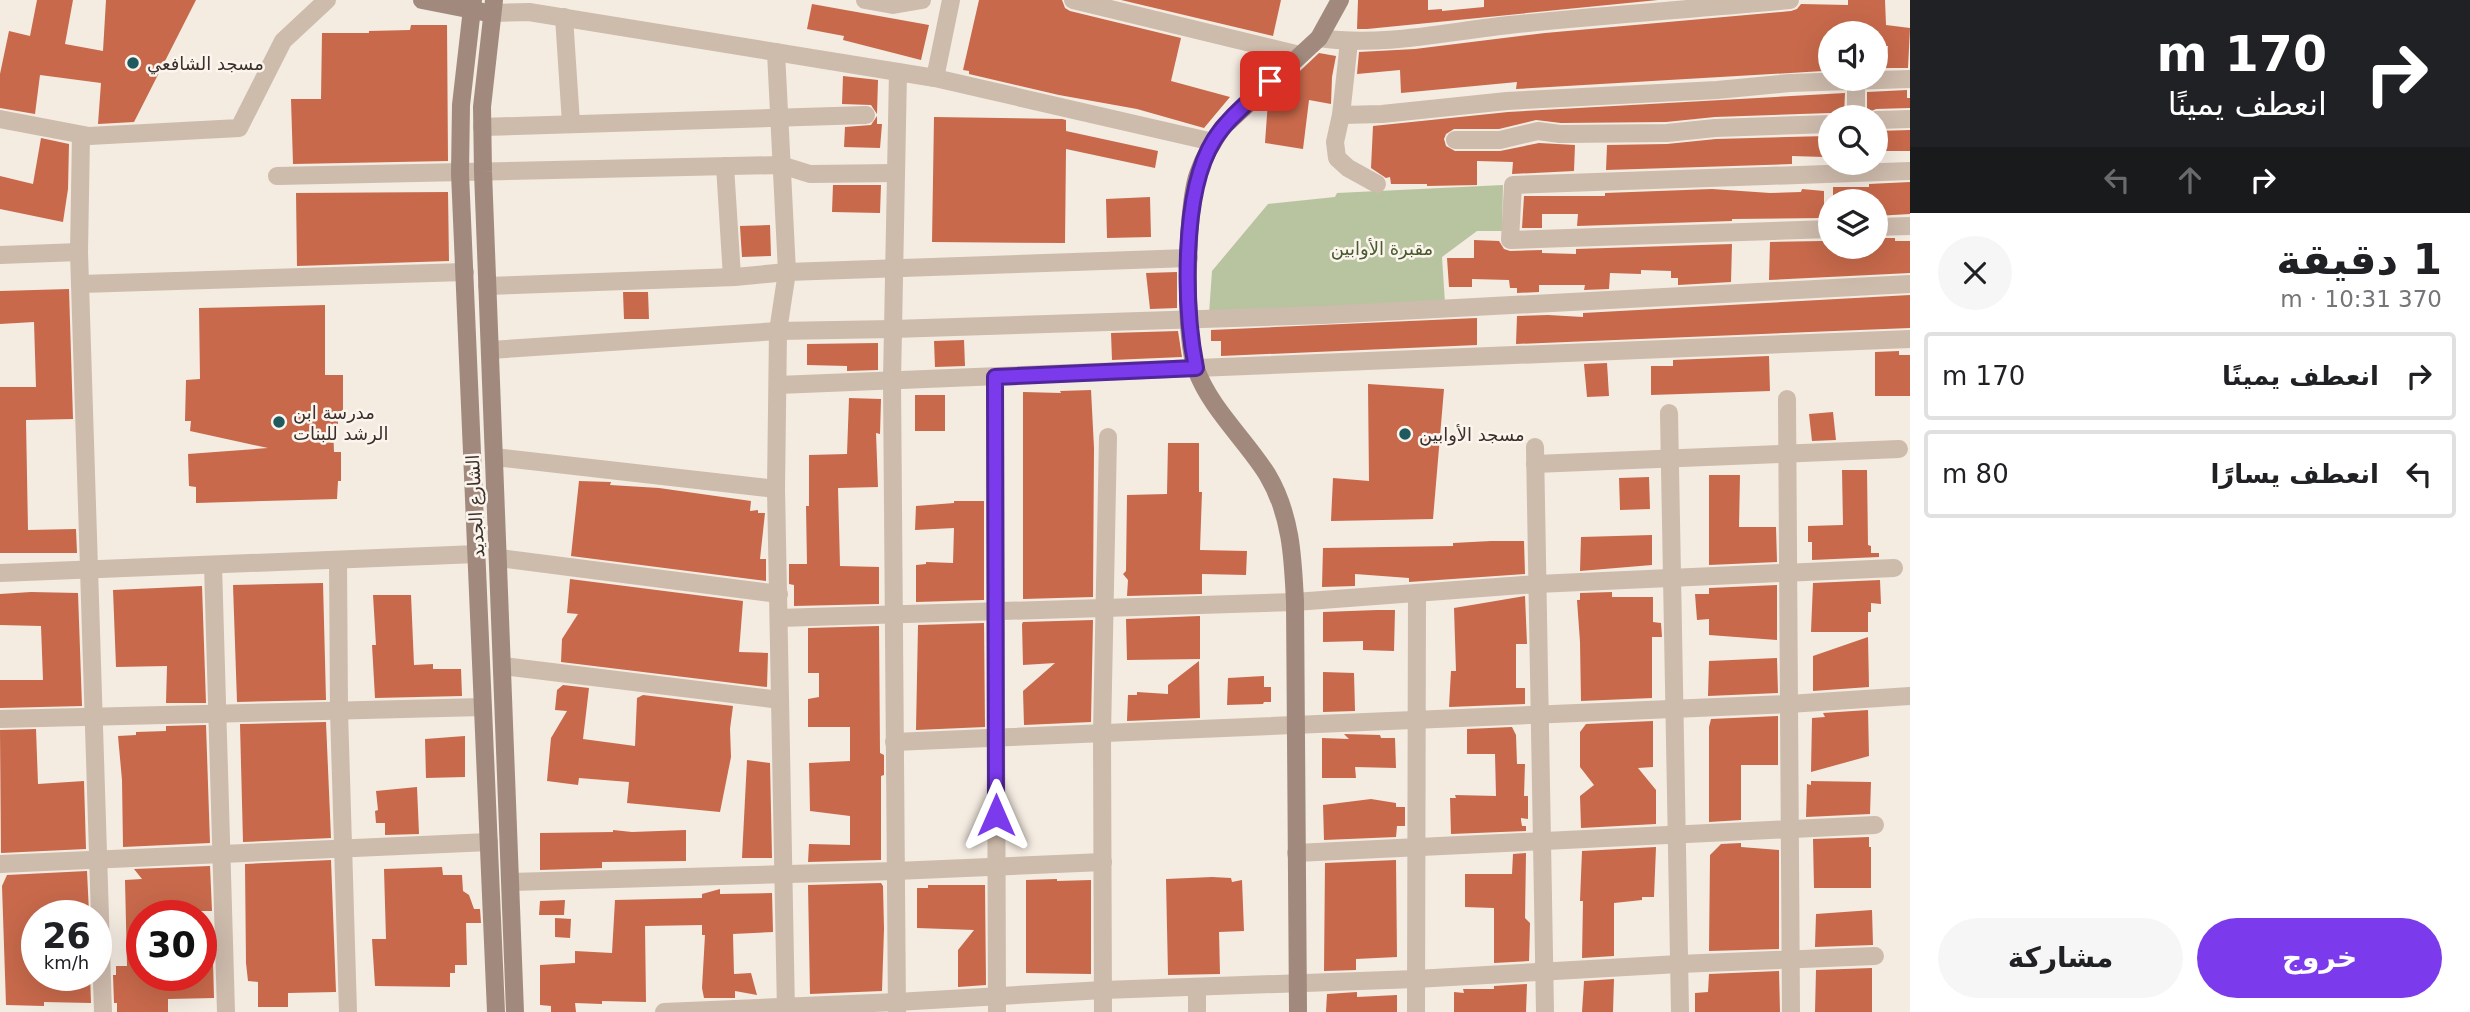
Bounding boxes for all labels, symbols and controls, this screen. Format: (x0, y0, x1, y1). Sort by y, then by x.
map controls (1818, 21, 1888, 259)
button: sound (1818, 21, 1888, 91)
text: 170 m (2157, 26, 2327, 83)
icon: right (2351, 28, 2442, 119)
pin (1240, 51, 1300, 111)
place label: مسجد الشافعي (147, 53, 264, 75)
marker: مسجد الشافعي (125, 55, 141, 71)
icon: arrive (1251, 62, 1289, 100)
text: انعطف يمينًا (2168, 85, 2327, 123)
button: search (1818, 105, 1888, 175)
icon: left (2098, 161, 2136, 199)
icon: ahead (2171, 161, 2209, 199)
icon: right (2244, 161, 2282, 199)
button: layers (1818, 189, 1888, 259)
text: 1 دقيقة (2276, 235, 2442, 284)
button: close (1938, 236, 2012, 310)
park label: مقبرة الأوابين (1331, 238, 1433, 260)
text: 370 m · 10:31 (2280, 286, 2442, 312)
icon: right (2400, 357, 2438, 395)
text: 170 m (1942, 361, 2025, 391)
text: انعطف يمينًا (2222, 361, 2379, 391)
place label: مدرسة ابن الرشد للبنات (293, 402, 388, 445)
marker: مدرسة ابن الرشد للبنات (271, 414, 287, 430)
place label: مسجد الأوابين (1419, 424, 1525, 446)
marker: مسجد الأوابين (1397, 426, 1413, 442)
street label: الشارع الجديد (462, 454, 489, 558)
icon: left (2400, 455, 2438, 493)
text: 80 m (1942, 459, 2009, 489)
text: انعطف يسارًا (2210, 459, 2379, 489)
position arrow (959, 778, 1033, 852)
speed limit sign: 30 (126, 900, 217, 991)
text: 26 (42, 916, 91, 956)
button: مشاركة (1938, 918, 2183, 998)
button: خروج (2197, 918, 2442, 998)
text: km/h (44, 952, 89, 973)

